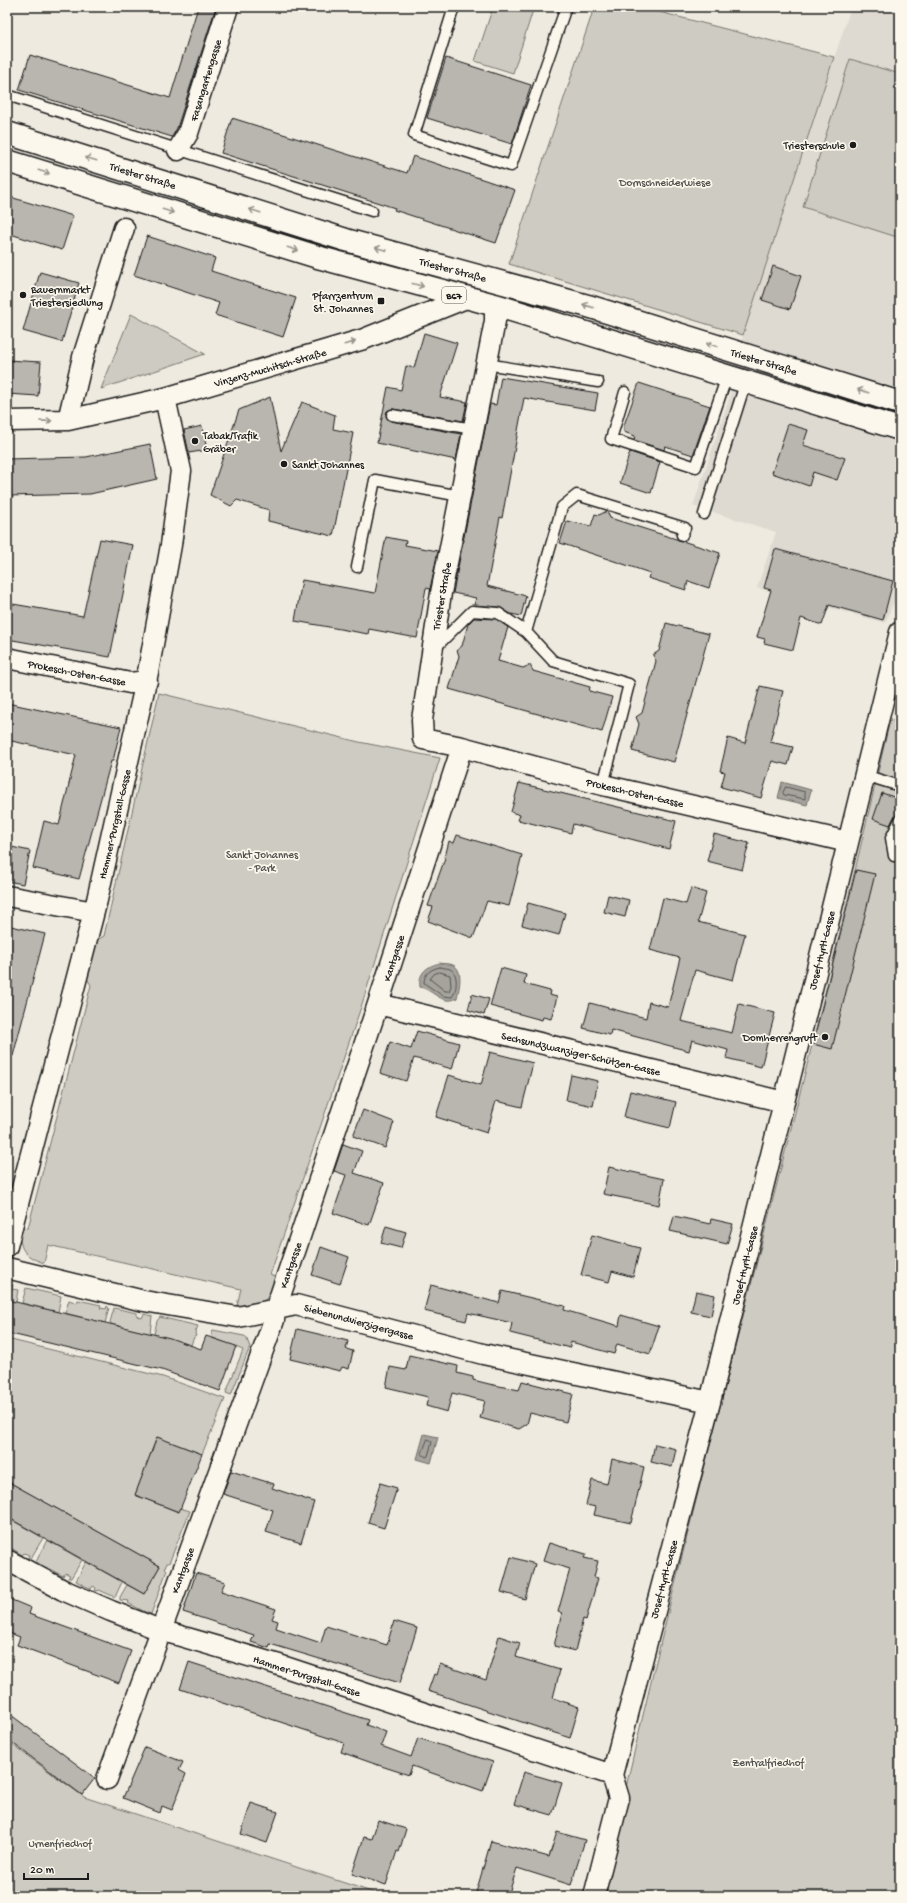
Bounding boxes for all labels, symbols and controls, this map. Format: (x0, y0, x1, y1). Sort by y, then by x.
street label: Fasangartengasse (188, 38, 225, 124)
marker: Triesterschule (848, 140, 858, 150)
place label: Triesterschule (783, 141, 845, 153)
one-way arrow (85, 155, 98, 162)
street label: Triester Straße (107, 161, 177, 193)
one-way arrow (38, 169, 51, 176)
park label: Dornschneiderwiese (618, 178, 711, 190)
one-way arrow (250, 206, 262, 214)
one-way arrow (162, 208, 174, 216)
one-way arrow (375, 245, 388, 253)
one-way arrow (286, 246, 299, 253)
street label: Triester Straße (417, 256, 488, 286)
one-way arrow (411, 282, 424, 289)
place label: Bauernmarkt Triestersiedlung (30, 285, 103, 310)
road number: B67 (442, 287, 466, 303)
marker: Bauernmarkt Triestersiedlung (18, 290, 28, 300)
place label: Pfarrzentrum St. Johannes (312, 290, 374, 316)
marker: Pfarrzentrum St. Johannes (376, 296, 386, 306)
one-way arrow (581, 302, 594, 309)
one-way arrow (343, 339, 356, 346)
one-way arrow (705, 341, 718, 348)
street label: Vinzenz-Muchitsch-Straße (212, 347, 328, 391)
street label: Triester Straße (728, 347, 798, 379)
one-way arrow (857, 387, 869, 395)
one-way arrow (39, 417, 52, 425)
place label: Tabak/Trafik Gräber (202, 430, 259, 456)
marker: Tabak/Trafik Gräber (190, 436, 200, 446)
marker: Sankt Johannes (279, 459, 289, 469)
place label: Sankt Johannes (292, 460, 365, 472)
street label: Triester Straße (431, 561, 455, 632)
street label: Prokesch-Osten-Gasse (26, 658, 127, 689)
street label: Hammer-Purgstall-Gasse (97, 768, 134, 880)
street label: Prokesch-Osten-Gasse (584, 777, 685, 811)
park label: Sankt Johannes - Park (226, 850, 299, 875)
street label: Josef-Hyrtl-Gasse (806, 909, 839, 991)
street label: Kantgasse (382, 934, 408, 983)
street label: Sechsundzwanziger-Schützen-Gasse (500, 1031, 662, 1079)
place label: Domherrengruft (742, 1032, 819, 1045)
marker: Domherrengruft (820, 1032, 830, 1042)
street label: Josef-Hyrtl-Gasse (729, 1224, 762, 1306)
street label: Kantgasse (278, 1241, 305, 1290)
street label: Siebenundvierzigergasse (302, 1303, 415, 1343)
street label: Josef-Hyrtl-Gasse (648, 1538, 681, 1620)
street label: Kantgasse (170, 1546, 198, 1595)
street label: Hammer-Purgstall-Gasse (251, 1654, 362, 1700)
park label: Zentralfriedhof (732, 1757, 805, 1770)
park label: Urnenfriedhof (28, 1838, 93, 1851)
scale bar (24, 1855, 88, 1881)
text: 20 m (30, 1864, 55, 1878)

